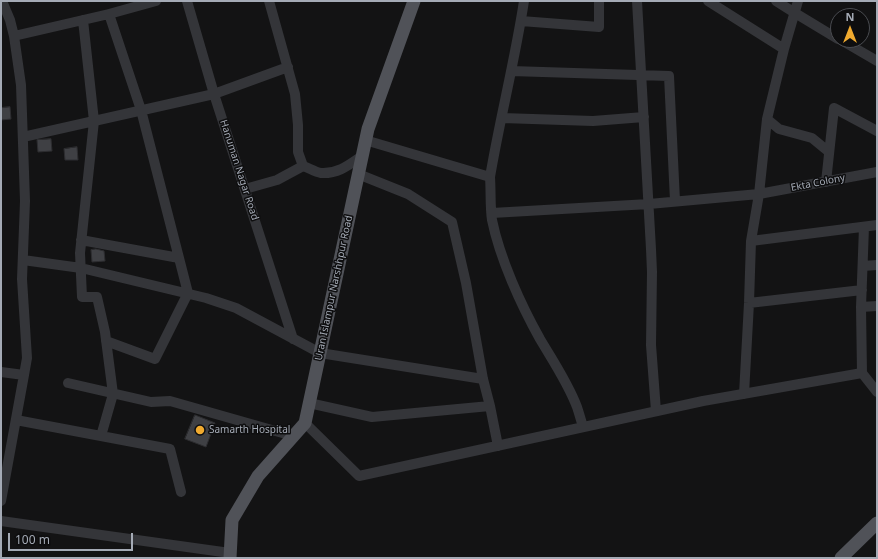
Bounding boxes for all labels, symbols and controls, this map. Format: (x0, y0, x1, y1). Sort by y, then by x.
north arrow (830, 8, 870, 48)
text: N (846, 9, 854, 24)
street label: Hanuman Nagar Road (217, 118, 261, 222)
street label: Ekta Colony (790, 172, 846, 194)
street label: Uran Islampur Narshhpur Road (313, 214, 355, 362)
marker: Samarth Hospital (194, 424, 206, 436)
place label: Samarth Hospital (209, 424, 290, 436)
scale bar (10, 525, 135, 551)
text: 100 m (15, 531, 50, 548)

